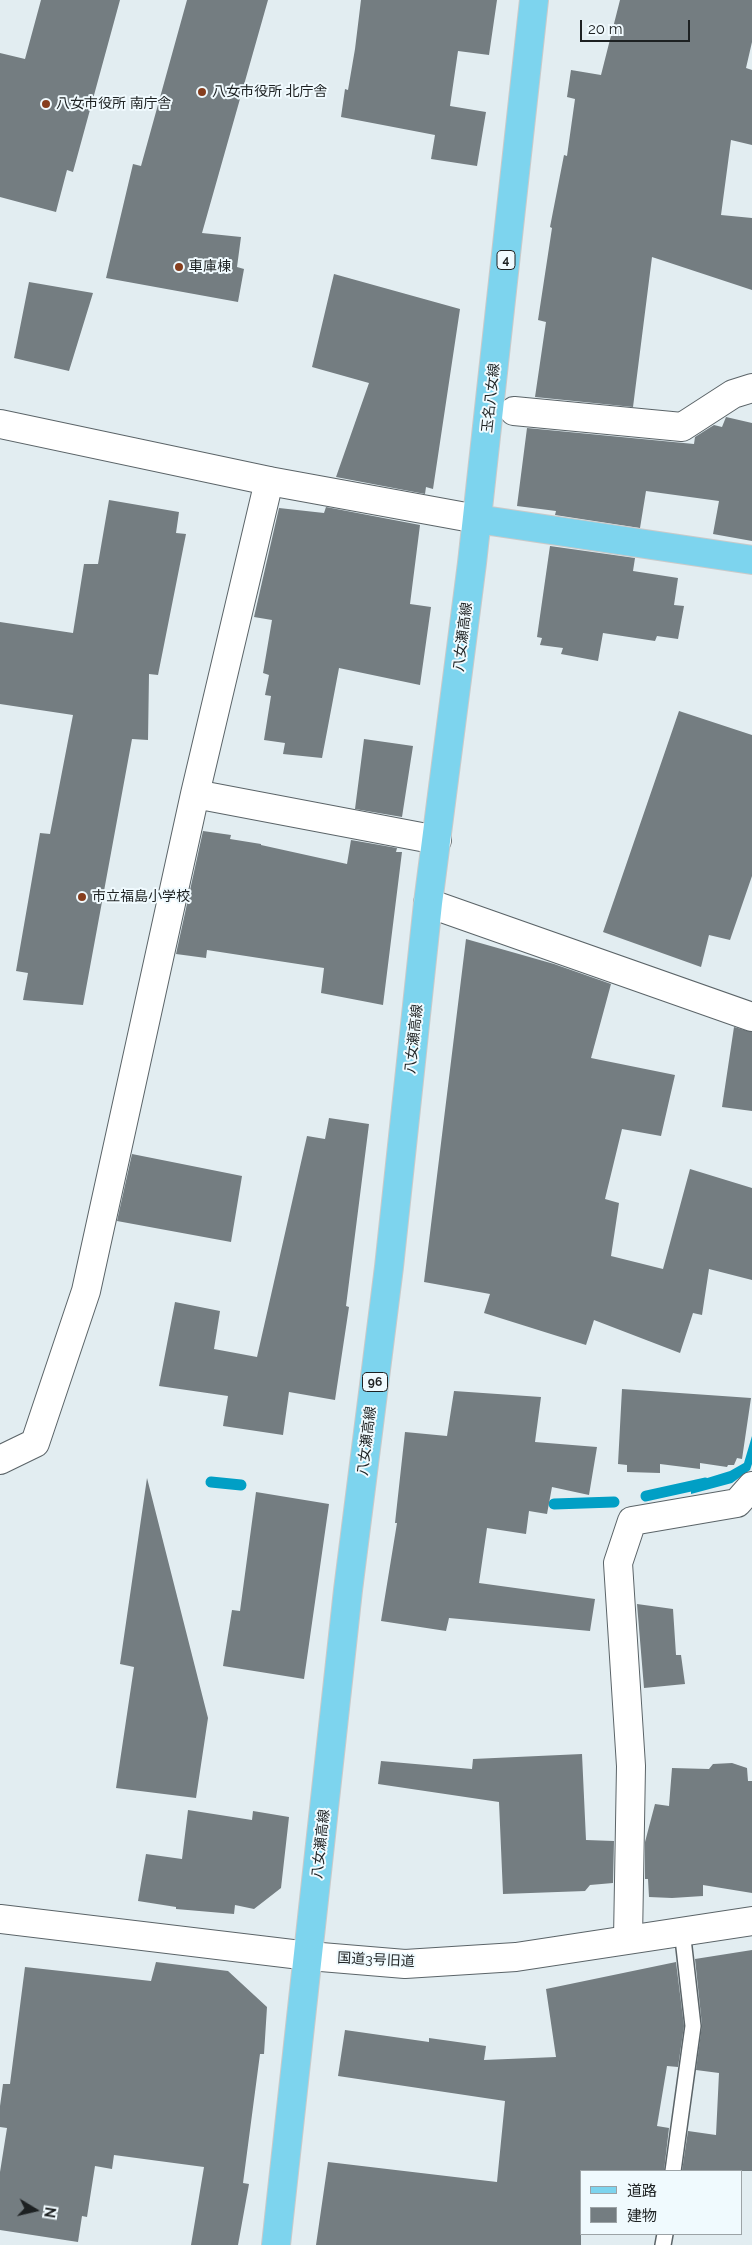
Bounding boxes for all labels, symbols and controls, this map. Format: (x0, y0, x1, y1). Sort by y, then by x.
scale bar (582, 10, 692, 42)
text: 20 m (588, 20, 623, 38)
place label: 八女市役所 北庁舎 (212, 84, 328, 100)
marker: 八女市役所 北庁舎 (196, 86, 208, 98)
place label: 八女市役所 南庁舎 (56, 96, 172, 112)
marker: 八女市役所 南庁舎 (40, 98, 52, 110)
road number: 4 (497, 250, 515, 270)
place label: 車庫棟 (189, 259, 231, 275)
marker: 車庫棟 (173, 261, 185, 273)
street label: 玉名八女線 (479, 362, 503, 434)
street label: 八女瀬高線 (450, 601, 476, 673)
place label: 市立福島小学校 (92, 889, 190, 905)
marker: 市立福島小学校 (76, 891, 88, 903)
street label: 八女瀬高線 (402, 1003, 426, 1075)
road number: 96 (362, 1372, 388, 1391)
street label: 八女瀬高線 (354, 1405, 380, 1477)
street label: 八女瀬高線 (309, 1808, 333, 1880)
street label: 国道3号旧道 (337, 1950, 415, 1970)
legend (580, 2170, 742, 2235)
text: 道路 (627, 2182, 657, 2200)
north arrow (10, 2185, 60, 2235)
text: N (41, 2206, 59, 2219)
text: 建物 (627, 2207, 657, 2225)

